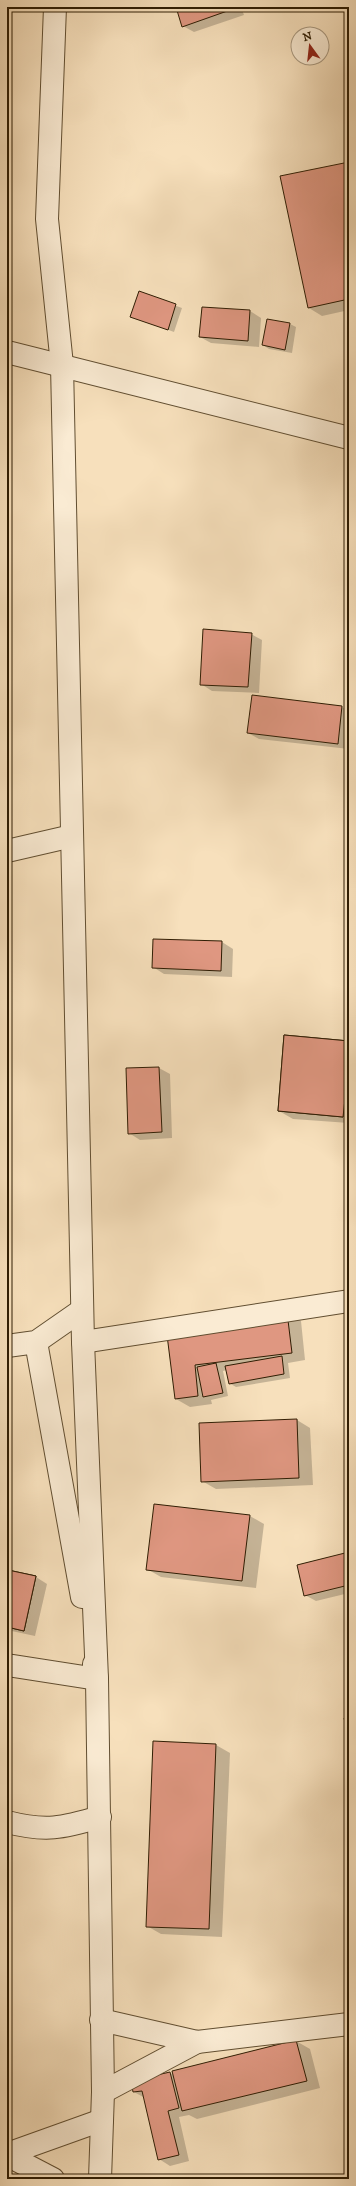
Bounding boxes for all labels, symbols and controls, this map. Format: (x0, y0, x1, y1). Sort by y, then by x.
north arrow (290, 26, 330, 66)
text: N (301, 29, 314, 45)

